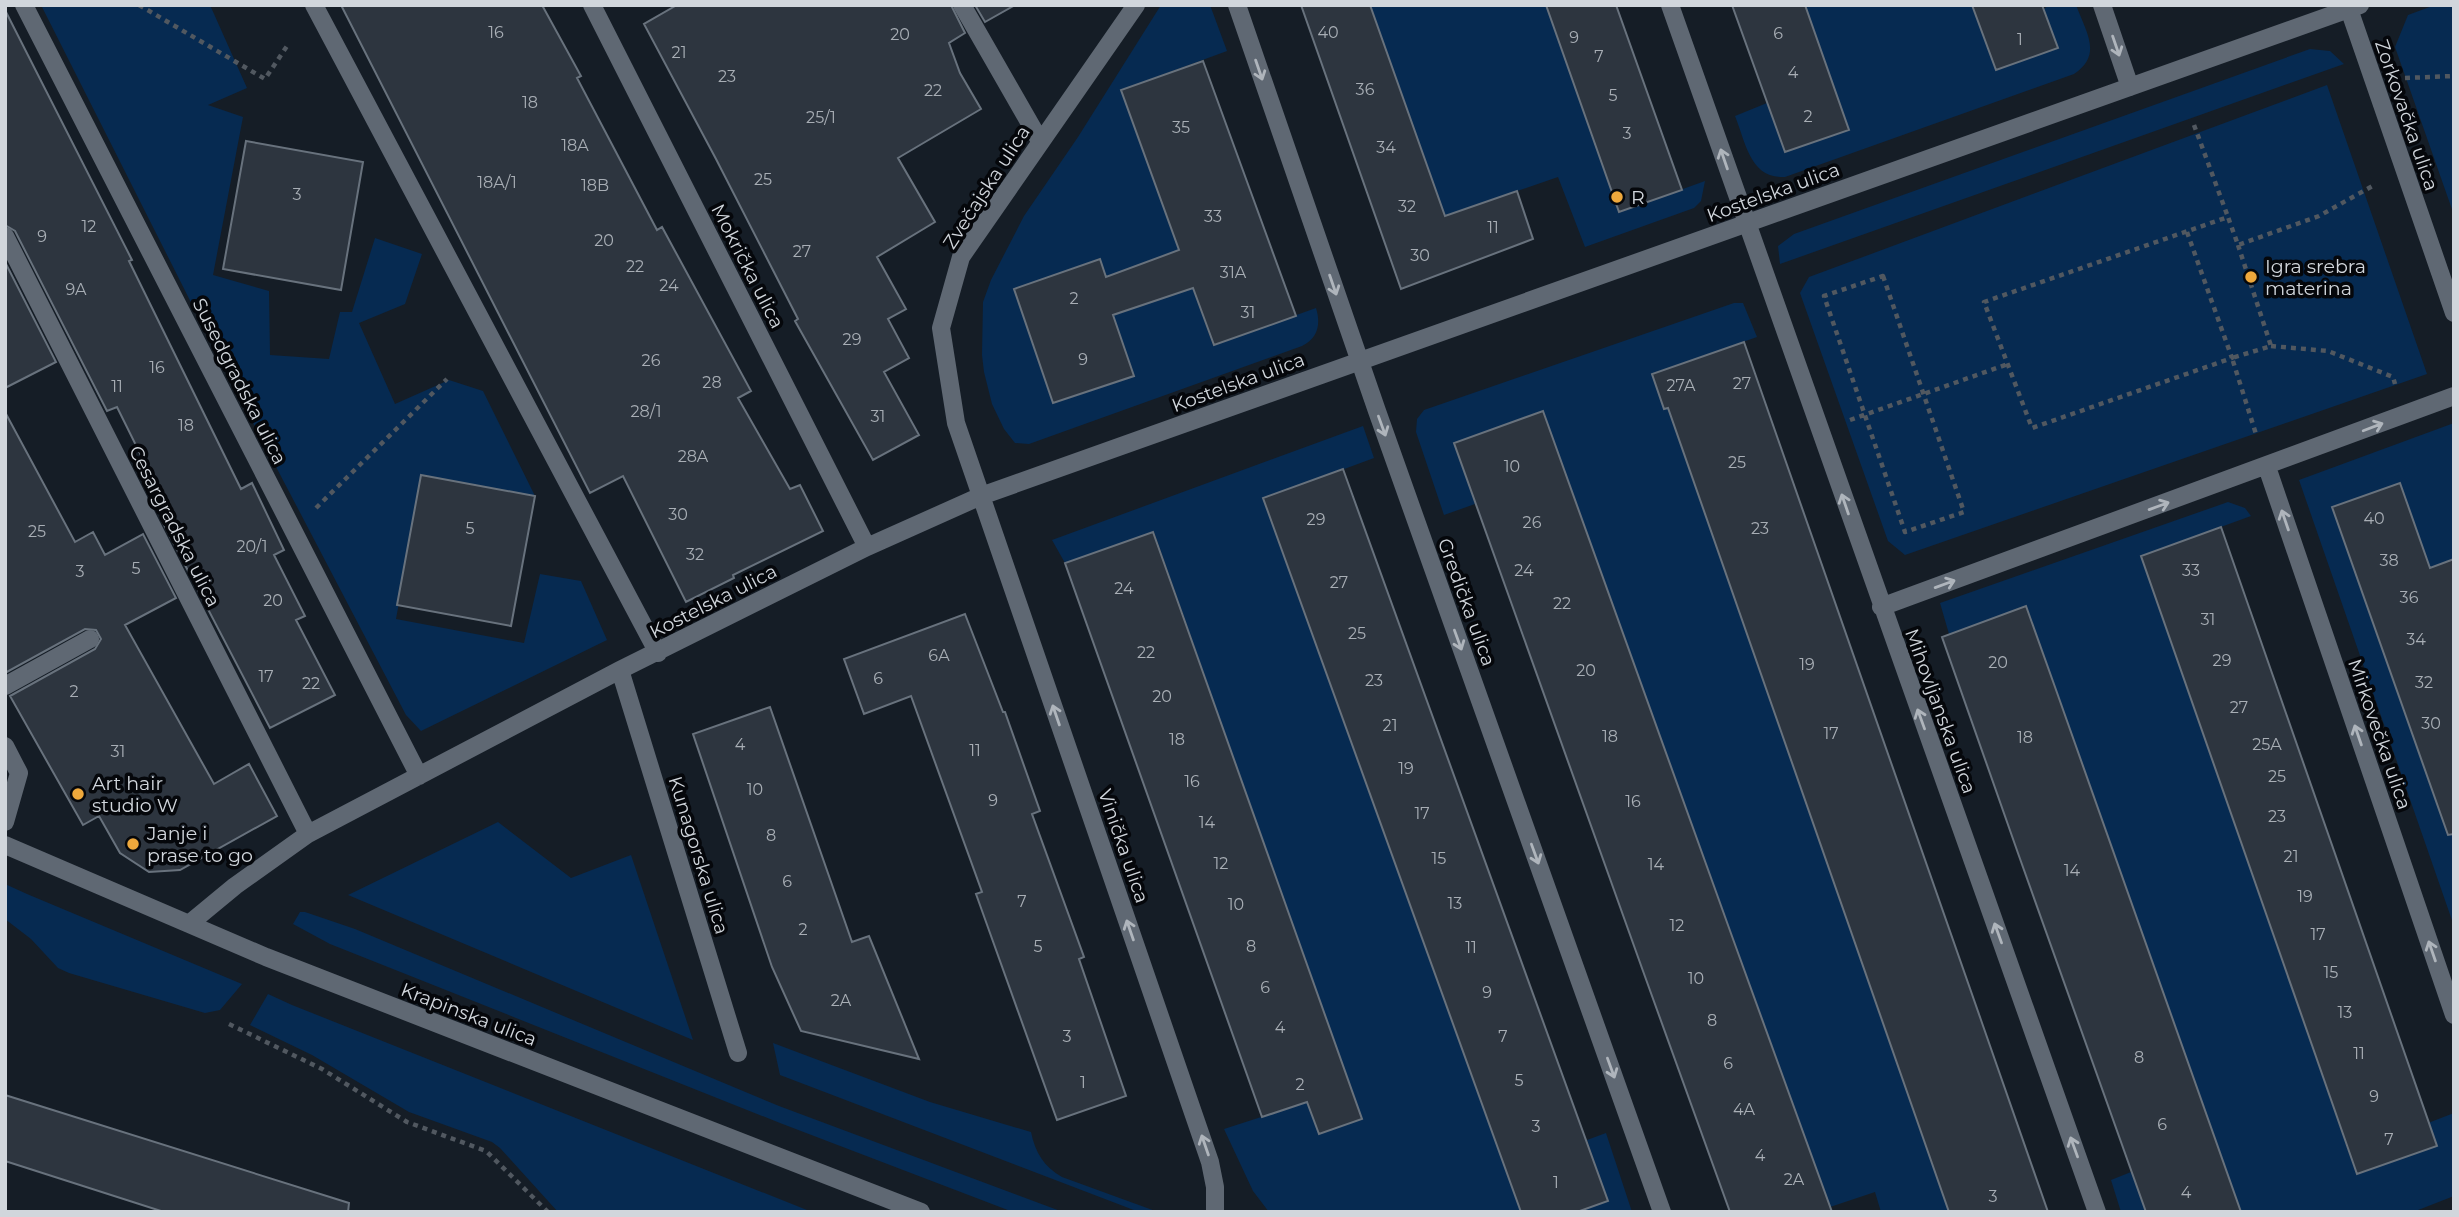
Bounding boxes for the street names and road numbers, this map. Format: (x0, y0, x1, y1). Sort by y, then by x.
street label: Zorkovačka ulica (2370, 37, 2443, 194)
street label: Zvečajska ulica (938, 121, 1035, 253)
street label: Kostelska ulica (1704, 158, 1843, 227)
street label: Mokrička ulica (706, 200, 789, 332)
street label: Susedgradska ulica (188, 294, 291, 468)
street label: Kostelska ulica (1169, 348, 1308, 417)
street label: Cesargradska ulica (124, 442, 225, 611)
street label: Gredička ulica (1433, 535, 1500, 669)
street label: Kostelska ulica (646, 559, 781, 643)
street label: Mihovljanska ulica (1900, 626, 1981, 797)
street label: Mirkovečka ulica (2343, 656, 2416, 812)
street label: Kunagorska ulica (664, 773, 733, 937)
street label: Vinička ulica (1093, 786, 1154, 906)
street label: Krapinska ulica (398, 978, 540, 1051)

